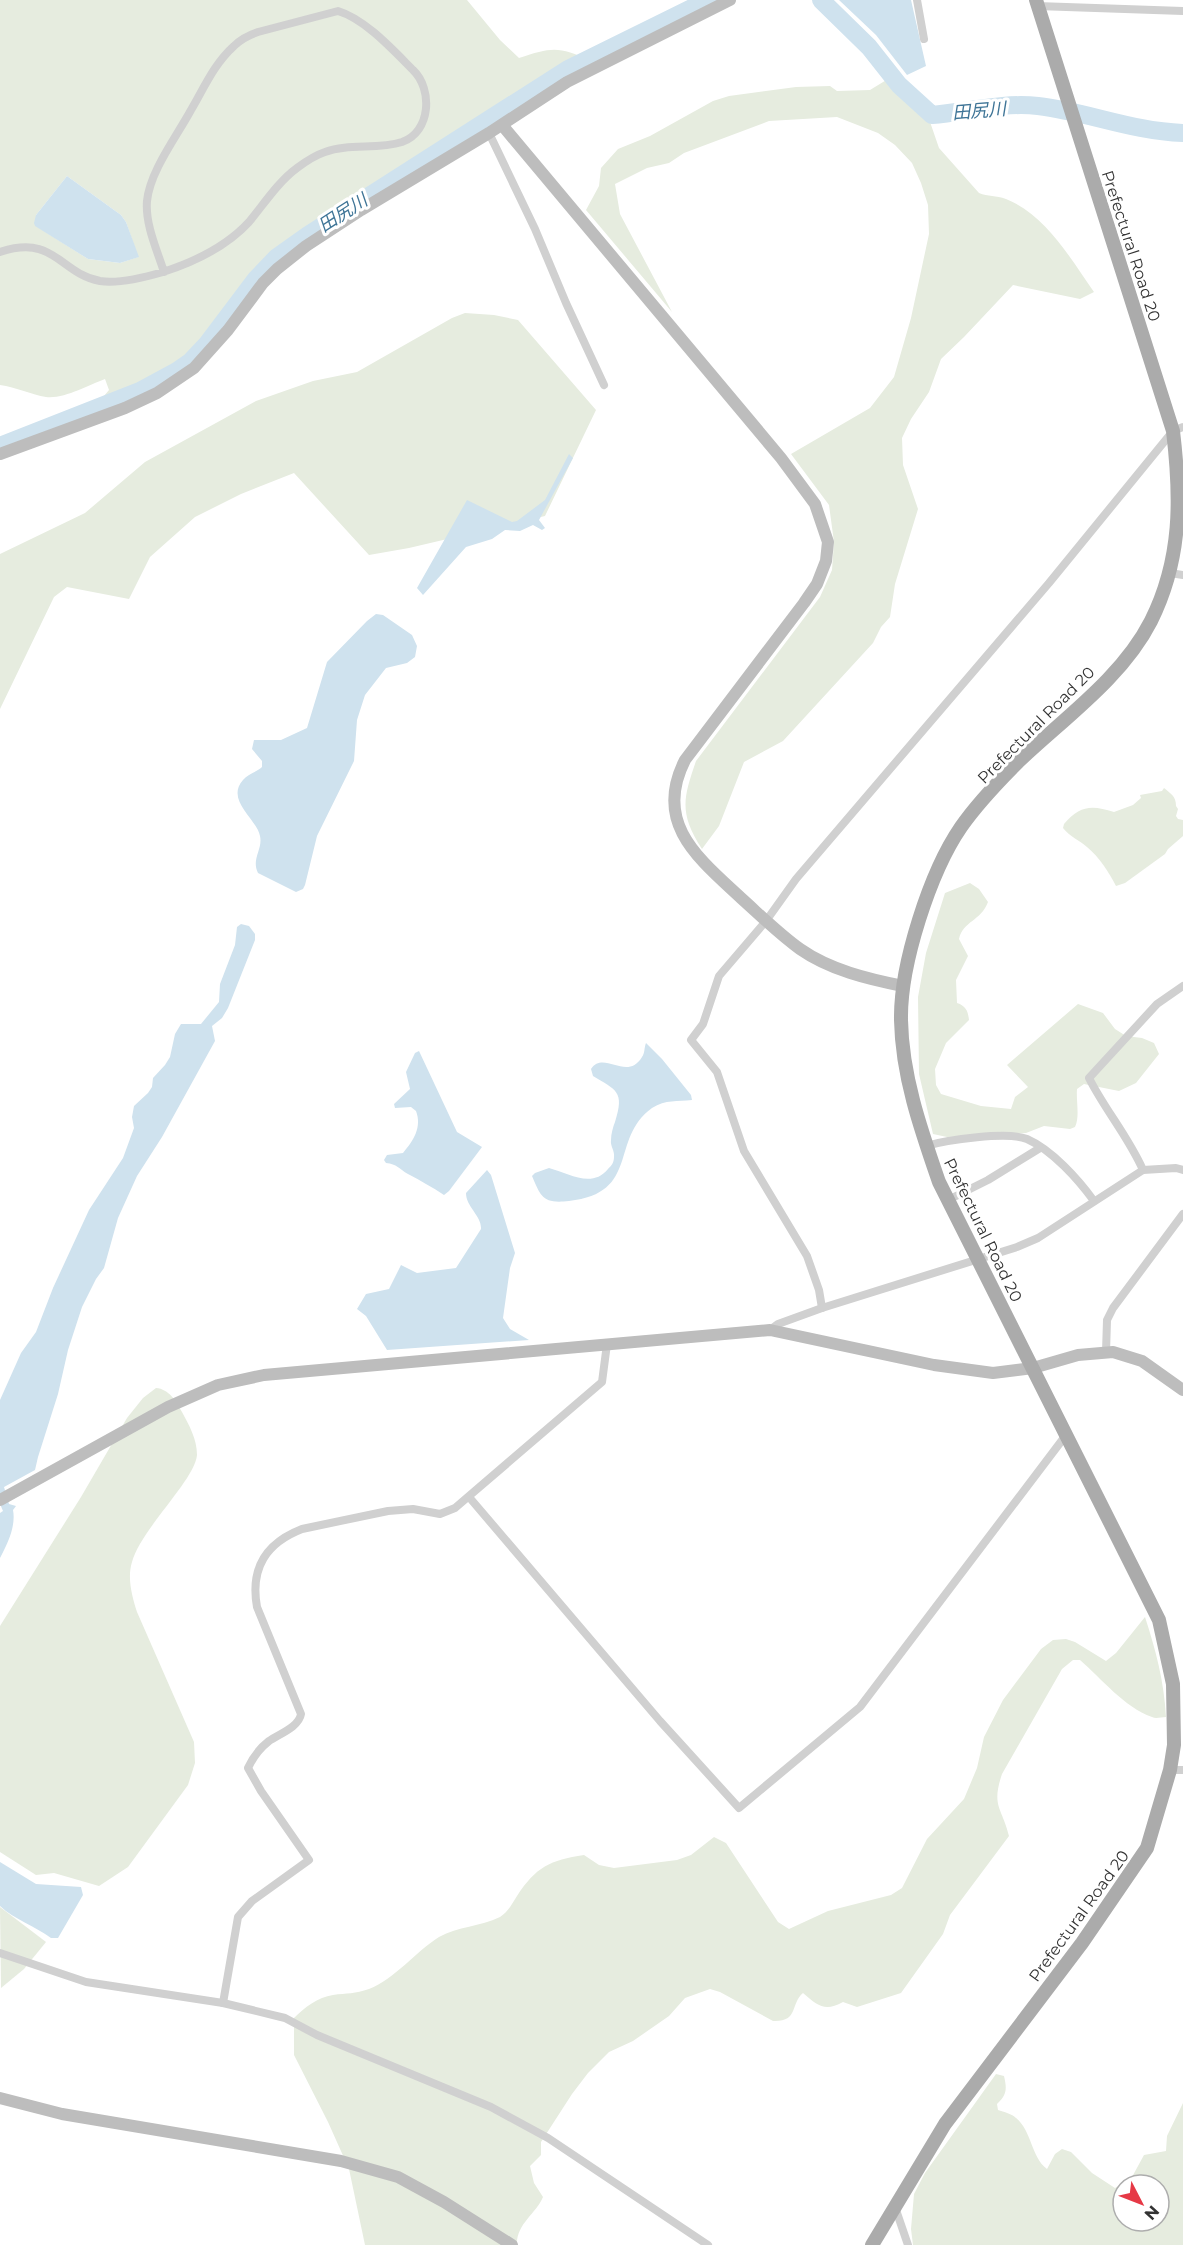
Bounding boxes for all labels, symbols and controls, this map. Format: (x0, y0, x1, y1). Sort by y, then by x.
water label: 田尻川 (951, 98, 1009, 124)
street label: Prefectural Road 20 (1098, 168, 1164, 324)
water label: 田尻川 (314, 188, 373, 237)
street label: Prefectural Road 20 (974, 663, 1098, 787)
street label: Prefectural Road 20 (940, 1155, 1026, 1305)
street label: Prefectural Road 20 (1025, 1847, 1133, 1985)
north arrow (1111, 2173, 1171, 2233)
text: N (1140, 2202, 1163, 2224)

